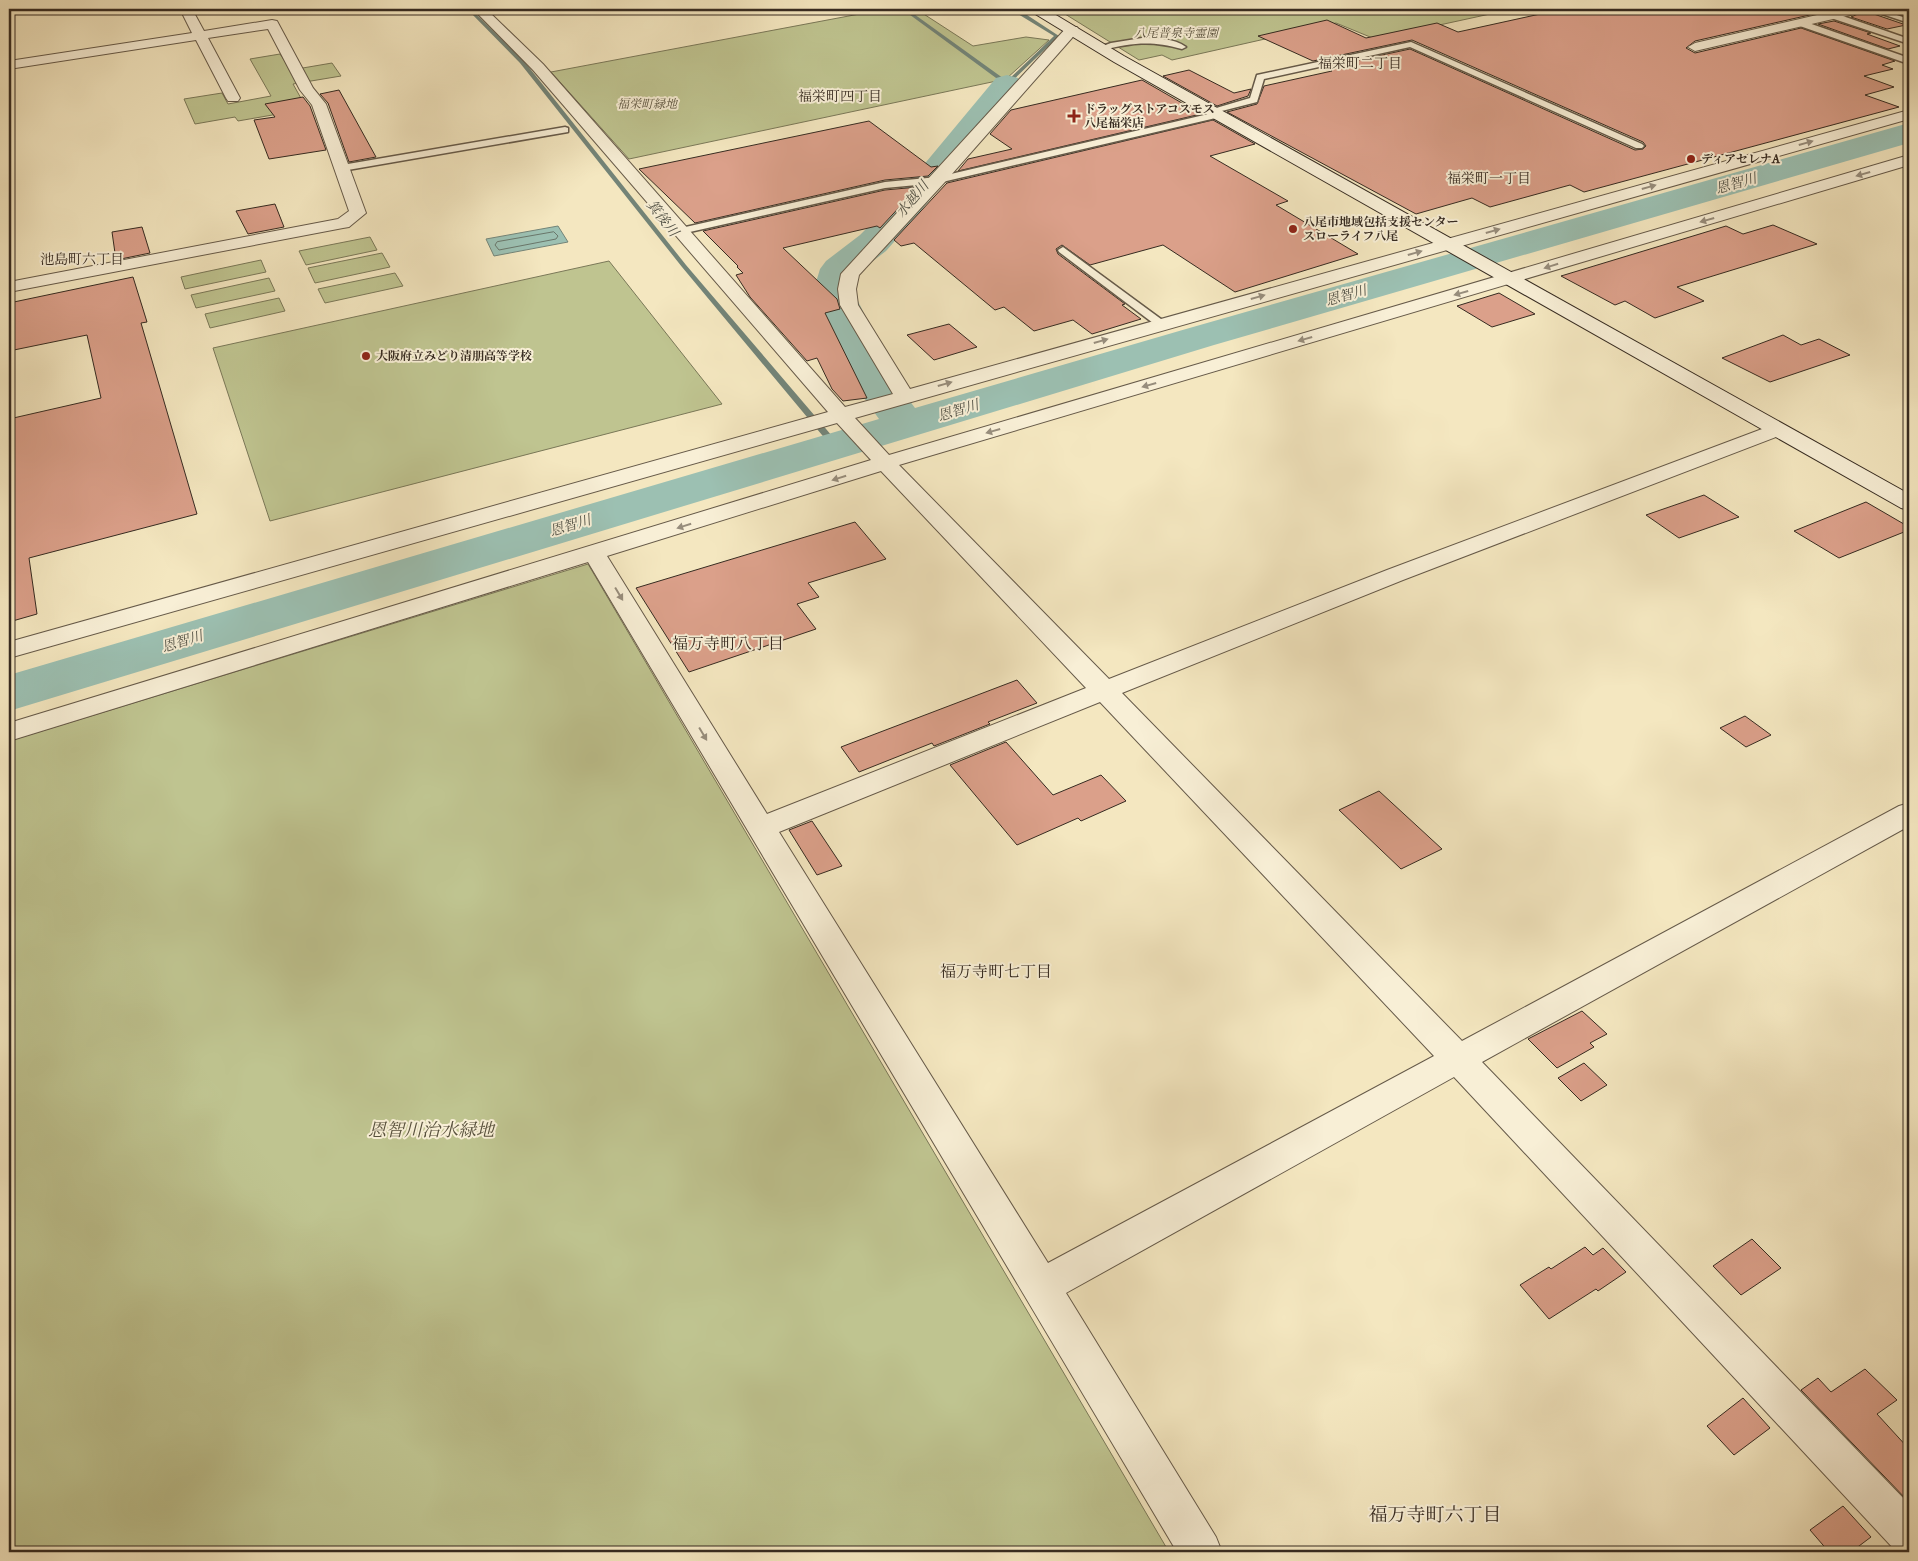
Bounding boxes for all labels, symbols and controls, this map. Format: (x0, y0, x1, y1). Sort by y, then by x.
park label: 八尾普泉寺霊園 (1134, 26, 1220, 40)
district label: 福栄町二丁目 (1318, 55, 1402, 72)
district label: 福栄町四丁目 (798, 88, 882, 105)
park label: 福栄町緑地 (617, 97, 679, 111)
place label: ドラッグストアコスモス 八尾福栄店 (1084, 102, 1215, 130)
marker: ドラッグストアコスモス 八尾福栄店 (1068, 110, 1080, 122)
one-way arrow (1798, 139, 1813, 147)
place label: ディアセレナA (1701, 152, 1781, 166)
marker: ディアセレナA (1685, 153, 1697, 165)
water label: 恩智川 (1714, 169, 1761, 197)
district label: 福栄町一丁目 (1447, 170, 1531, 187)
one-way arrow (1855, 170, 1870, 178)
water label: 水越川 (892, 176, 934, 221)
one-way arrow (1642, 183, 1657, 191)
water label: 箕後川 (643, 197, 683, 242)
place label: 八尾市地域包括支援センター スローライフ八尾 (1303, 215, 1459, 243)
one-way arrow (1699, 216, 1714, 224)
marker: 八尾市地域包括支援センター スローライフ八尾 (1287, 223, 1299, 235)
one-way arrow (1486, 227, 1501, 235)
one-way arrow (1407, 249, 1422, 257)
district label: 池島町六丁目 (40, 251, 124, 268)
one-way arrow (1543, 263, 1558, 271)
water label: 恩智川 (1324, 281, 1371, 309)
one-way arrow (1453, 289, 1469, 297)
one-way arrow (1250, 293, 1266, 301)
one-way arrow (1297, 335, 1312, 343)
one-way arrow (1094, 336, 1109, 344)
place label: 大阪府立みどり清朋高等学校 (376, 349, 532, 363)
marker: 大阪府立みどり清朋高等学校 (360, 350, 372, 362)
one-way arrow (938, 380, 953, 388)
one-way arrow (1142, 381, 1157, 389)
water label: 恩智川 (936, 396, 983, 425)
one-way arrow (986, 427, 1001, 435)
one-way arrow (832, 475, 847, 483)
water label: 恩智川 (548, 511, 595, 540)
one-way arrow (676, 522, 691, 530)
one-way arrow (615, 588, 624, 601)
water label: 恩智川 (160, 627, 207, 656)
district label: 福万寺町八丁目 (672, 634, 784, 653)
one-way arrow (699, 727, 708, 740)
district label: 福万寺町七丁目 (940, 962, 1052, 981)
park label: 恩智川治水緑地 (368, 1119, 496, 1141)
district label: 福万寺町六丁目 (1368, 1503, 1502, 1526)

